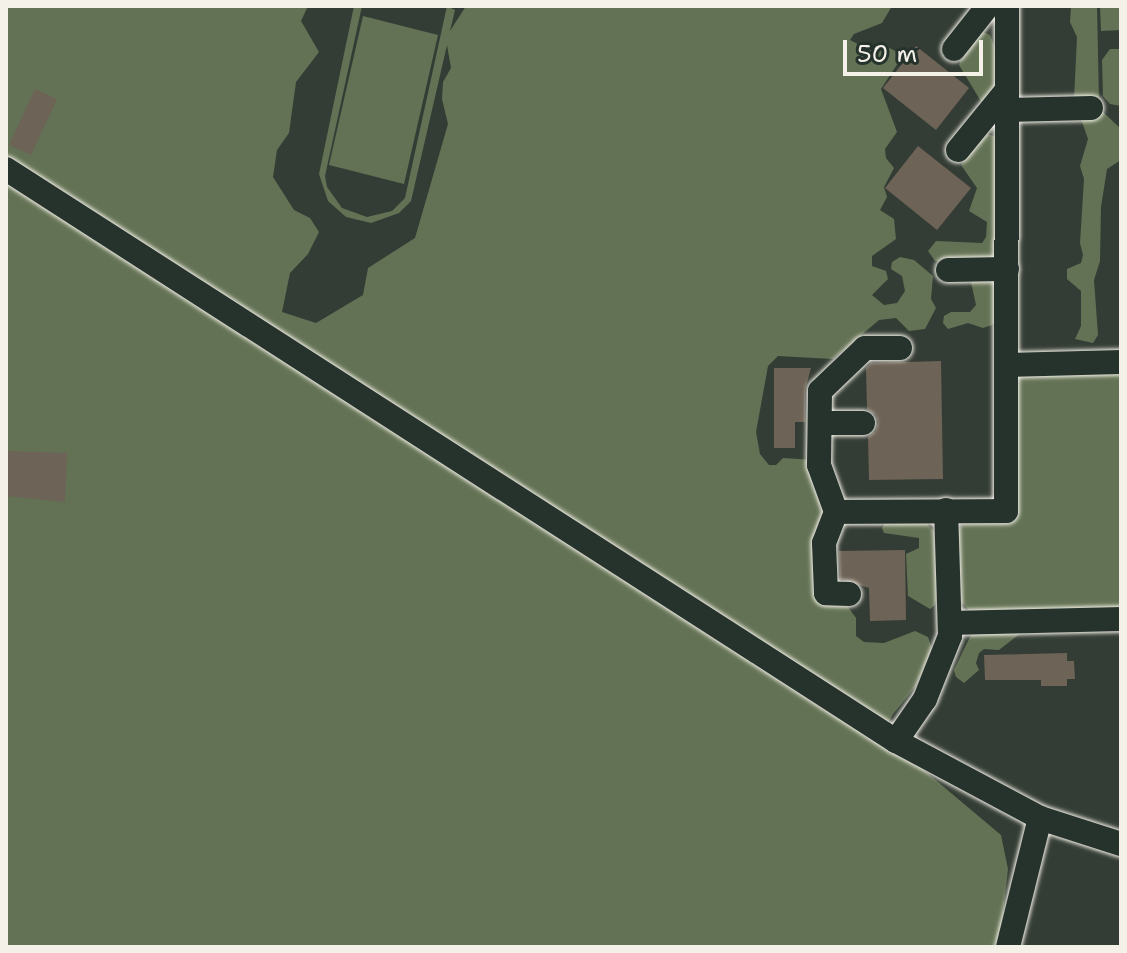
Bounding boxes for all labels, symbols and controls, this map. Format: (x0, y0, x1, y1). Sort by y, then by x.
scale bar (847, 24, 987, 74)
text: 50 m (857, 38, 917, 70)

